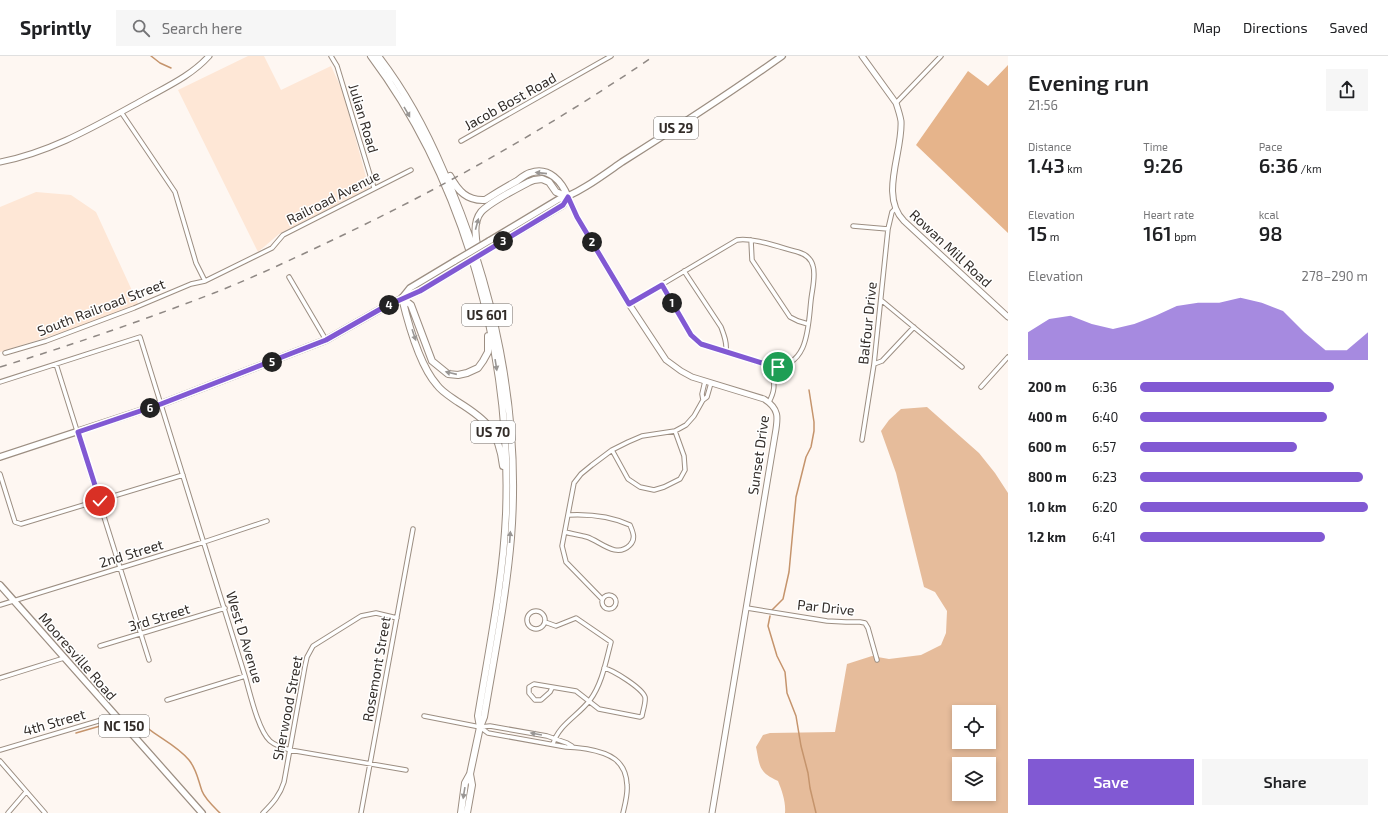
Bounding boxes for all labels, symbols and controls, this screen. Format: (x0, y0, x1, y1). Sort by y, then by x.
search box (116, 10, 396, 46)
text: Sprintly (20, 16, 92, 39)
icon: search (130, 17, 152, 39)
text: Search here (162, 19, 242, 37)
text: Map (1193, 19, 1221, 36)
text: Directions (1243, 19, 1308, 36)
text: Saved (1330, 19, 1368, 36)
street label: Jacob Bost Road (461, 69, 559, 133)
text: Evening run (1028, 69, 1149, 95)
button: share (1326, 69, 1368, 111)
street label: Julian Road (345, 81, 383, 155)
text: 21:56 (1028, 97, 1058, 113)
one-way arrow (404, 106, 411, 118)
road number: US 29 (654, 117, 698, 139)
text: Distance (1028, 140, 1071, 153)
text: Time (1143, 140, 1168, 153)
text: Pace (1259, 140, 1282, 153)
text: 1.43 (1028, 153, 1065, 177)
text: 9:26 (1143, 153, 1183, 177)
text: 6:36 (1259, 153, 1298, 177)
text: km (1065, 162, 1083, 175)
text: /km (1298, 162, 1322, 175)
street label: Railroad Avenue (283, 166, 383, 228)
one-way arrow (535, 169, 547, 176)
street label: Rowan Mill Road (906, 206, 996, 290)
text: Elevation (1028, 208, 1075, 221)
text: Heart rate (1143, 208, 1194, 221)
text: kcal (1259, 208, 1279, 221)
one-way arrow (475, 217, 481, 230)
text: 15 (1028, 221, 1047, 245)
text: 161 (1143, 221, 1172, 245)
text: 98 (1259, 221, 1283, 245)
text: m (1047, 230, 1059, 243)
text: bpm (1172, 230, 1196, 243)
pin: 3 (493, 231, 513, 251)
pin: 2 (582, 232, 602, 252)
text: 3 (500, 234, 506, 247)
text: 2 (589, 235, 595, 248)
text: Elevation (1028, 268, 1083, 284)
text: 278–290 m (1302, 268, 1368, 284)
street label: South Railroad Street (35, 275, 167, 339)
street label: Balfour Drive (854, 281, 880, 365)
pin: 1 (662, 293, 682, 313)
pin: 4 (379, 295, 399, 315)
text: 1 (670, 296, 674, 309)
text: 4 (385, 298, 393, 311)
road number: US 601 (462, 304, 512, 326)
one-way arrow (411, 330, 417, 342)
pin (761, 350, 795, 384)
pin: 5 (262, 352, 282, 372)
text: 5 (269, 355, 275, 368)
icon: arrive (767, 356, 789, 378)
one-way arrow (493, 359, 499, 371)
one-way arrow (445, 370, 458, 376)
text: 200 m (1028, 379, 1066, 395)
text: 6:36 (1092, 379, 1117, 395)
pin: 6 (140, 398, 160, 418)
text: 6 (147, 401, 153, 414)
text: 400 m (1028, 409, 1067, 425)
text: 6:40 (1092, 409, 1118, 425)
street label: Sunset Drive (744, 414, 772, 496)
road number: US 70 (471, 421, 515, 443)
text: 600 m (1028, 439, 1066, 455)
text: 6:57 (1092, 439, 1116, 455)
text: 800 m (1028, 469, 1067, 485)
text: 6:23 (1092, 469, 1117, 485)
pin (83, 484, 117, 518)
icon: check (89, 490, 111, 512)
text: 1.0 km (1028, 499, 1067, 515)
text: 6:20 (1092, 499, 1118, 515)
text: 1.2 km (1028, 529, 1066, 545)
text: 6:41 (1092, 529, 1116, 545)
one-way arrow (507, 531, 514, 543)
street label: 2nd Street (97, 535, 165, 571)
street label: West D Avenue (223, 589, 267, 685)
street label: Par Drive (796, 596, 856, 618)
street label: 3rd Street (126, 600, 192, 634)
street label: Mooresville Road (35, 609, 121, 703)
street label: Rosemont Street (358, 615, 394, 723)
street label: Sherwood Street (268, 654, 306, 762)
street label: 4th Street (21, 705, 87, 739)
map controls (952, 705, 996, 801)
button: locate (952, 705, 996, 749)
road number: NC 150 (99, 715, 149, 737)
one-way arrow (530, 731, 542, 737)
button: layers (952, 757, 996, 801)
button: Save (1028, 759, 1194, 805)
button: Share (1202, 759, 1368, 805)
one-way arrow (461, 787, 467, 799)

